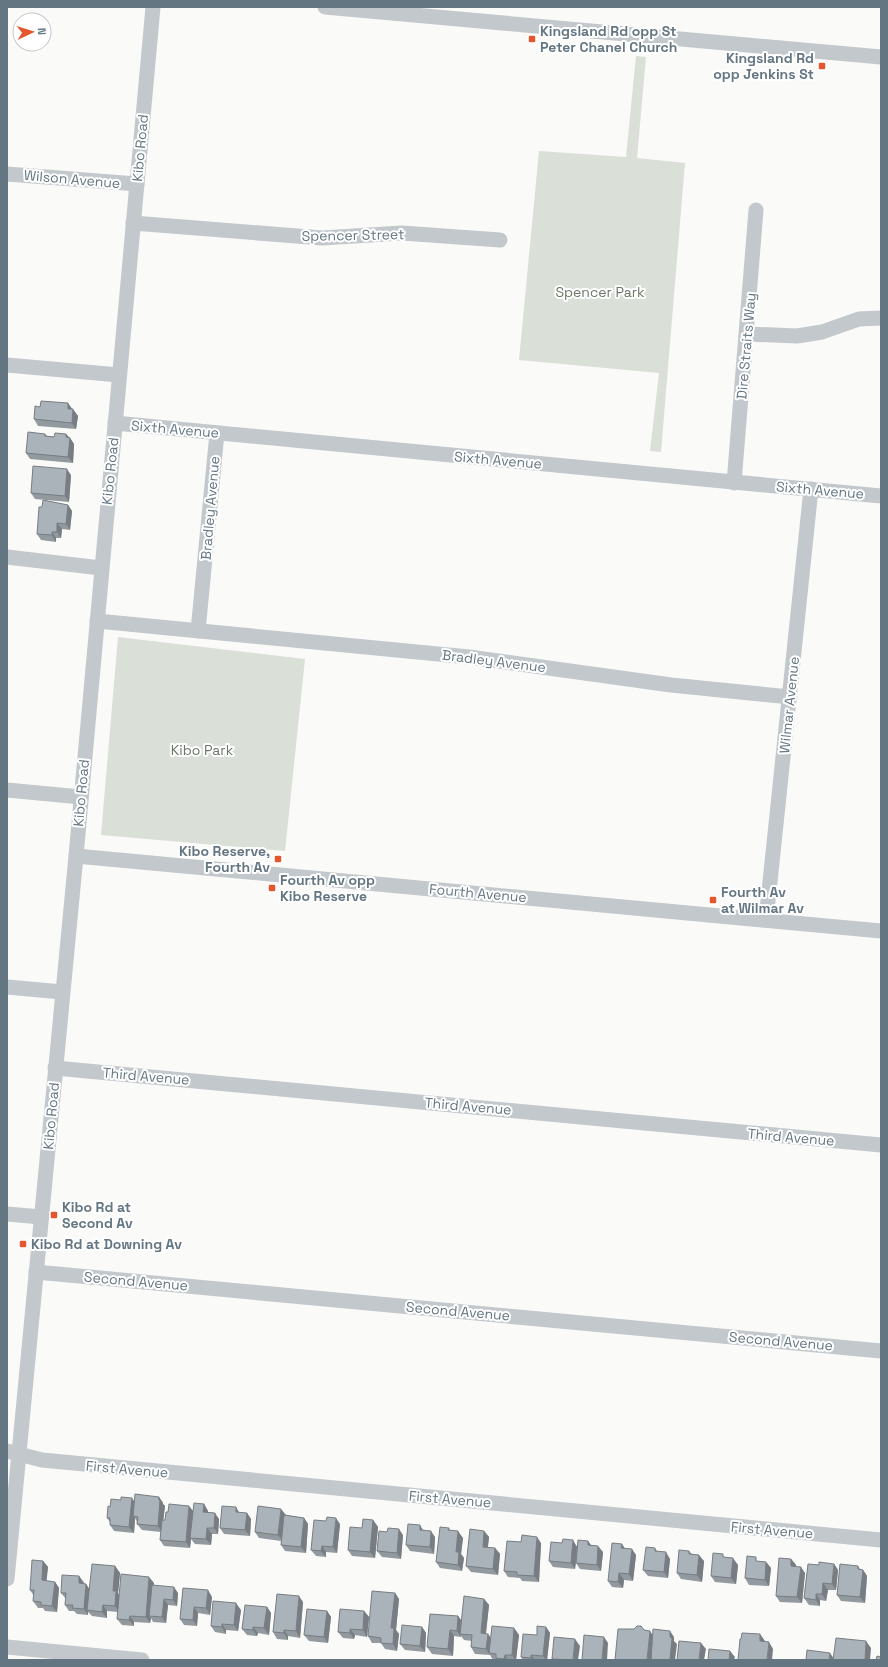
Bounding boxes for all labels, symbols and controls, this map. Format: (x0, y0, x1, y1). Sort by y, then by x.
north arrow (12, 12, 52, 52)
place label: Kingsland Rd opp St Peter Chanel Church (540, 22, 677, 56)
text: N (35, 27, 49, 35)
marker: Kingsland Rd opp St Peter Chanel Church (527, 34, 537, 44)
place label: Kingsland Rd opp Jenkins St (713, 49, 814, 83)
marker: Kingsland Rd opp Jenkins St (817, 61, 827, 71)
street label: Kibo Road (128, 114, 152, 182)
street label: Wilson Avenue (23, 166, 121, 192)
street label: Spencer Street (301, 225, 405, 245)
park label: Spencer Park (555, 283, 645, 301)
street label: Dire Straits Way (732, 292, 760, 400)
street label: Sixth Avenue (130, 416, 220, 442)
street label: Kibo Road (98, 436, 122, 506)
street label: Sixth Avenue (453, 447, 543, 473)
street label: Bradley Avenue (196, 455, 224, 561)
street label: Sixth Avenue (775, 477, 865, 503)
street label: Bradley Avenue (441, 646, 547, 676)
street label: Wilmar Avenue (775, 656, 803, 754)
park label: Kibo Park (171, 741, 234, 759)
street label: Kibo Road (69, 759, 93, 827)
place label: Kibo Reserve, Fourth Av (179, 842, 270, 876)
marker: Kibo Reserve, Fourth Av (273, 854, 283, 864)
place label: Fourth Av opp Kibo Reserve (280, 871, 375, 905)
street label: Fourth Avenue (428, 880, 528, 906)
marker: Fourth Av opp Kibo Reserve (267, 883, 277, 893)
place label: Fourth Av at Wilmar Av (721, 883, 804, 917)
marker: Fourth Av at Wilmar Av (708, 895, 718, 905)
street label: Third Avenue (102, 1063, 190, 1089)
street label: Kibo Road (39, 1082, 63, 1150)
street label: Third Avenue (424, 1093, 512, 1119)
street label: Third Avenue (747, 1124, 835, 1150)
place label: Kibo Rd at Second Av (62, 1198, 133, 1232)
marker: Kibo Rd at Second Av (49, 1210, 59, 1220)
place label: Kibo Rd at Downing Av (31, 1235, 182, 1253)
marker: Kibo Rd at Downing Av (18, 1239, 28, 1249)
street label: Second Avenue (83, 1267, 189, 1295)
street label: Second Avenue (405, 1297, 511, 1325)
street label: Second Avenue (728, 1327, 834, 1355)
street label: First Avenue (85, 1456, 169, 1482)
street label: First Avenue (408, 1486, 492, 1512)
street label: First Avenue (730, 1517, 814, 1543)

